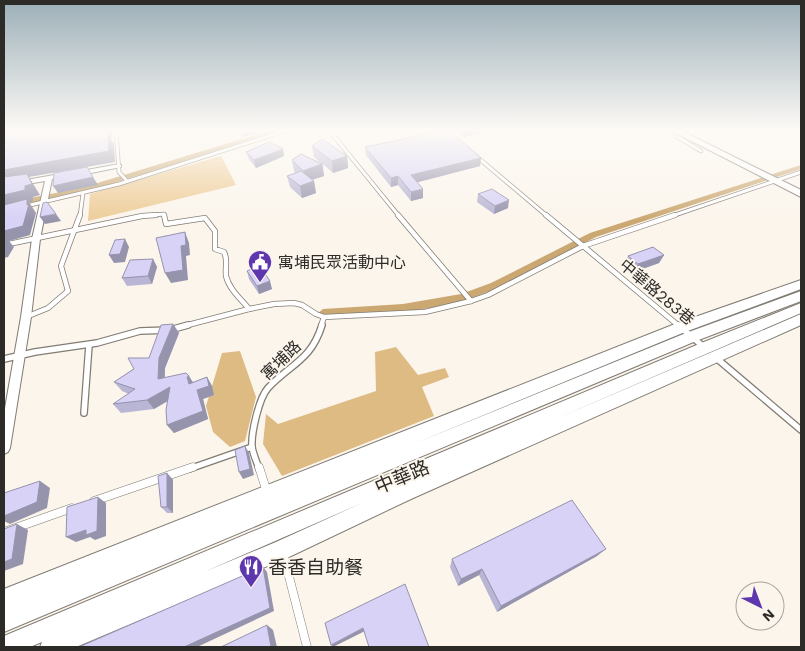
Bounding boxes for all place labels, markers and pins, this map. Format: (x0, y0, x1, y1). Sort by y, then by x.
public building icon: 寓埔民眾活動中心 (247, 249, 273, 283)
place label: 寓埔民眾活動中心 (278, 253, 406, 272)
restaurant icon: 香香自助餐 (238, 554, 264, 588)
place label: 香香自助餐 (268, 556, 363, 579)

